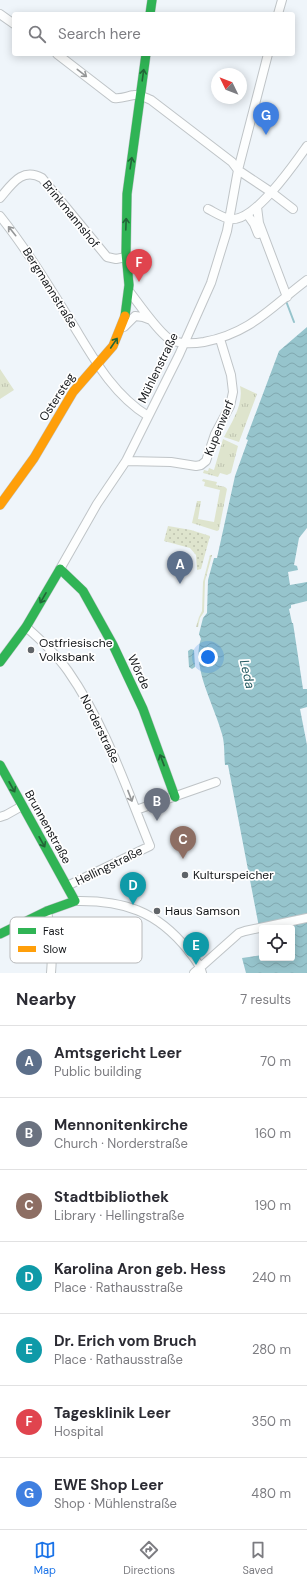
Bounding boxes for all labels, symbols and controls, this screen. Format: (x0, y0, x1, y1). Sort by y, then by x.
search box (12, 12, 295, 56)
icon: search (26, 23, 48, 45)
text: Search here (58, 24, 141, 44)
north arrow (211, 68, 247, 104)
one-way arrow (76, 69, 87, 77)
one-way arrow (139, 69, 147, 82)
pin: G (253, 102, 279, 135)
one-way arrow (128, 157, 136, 170)
street label: Brinkmannshof (39, 177, 103, 251)
one-way arrow (122, 218, 130, 231)
one-way arrow (7, 225, 16, 236)
street label: Bergmannstraße (19, 245, 81, 331)
pin: F (126, 249, 152, 282)
street label: Mühlenstraße (134, 330, 182, 406)
one-way arrow (110, 338, 118, 349)
street label: Ostersteg (35, 369, 79, 424)
street label: Kupenwarf (201, 398, 237, 458)
pin: A (167, 551, 193, 584)
one-way arrow (39, 592, 47, 604)
place label: Ostfriesische Volksbank (39, 635, 113, 665)
marker: Ostfriesische Volksbank (26, 645, 36, 655)
your location (198, 647, 218, 667)
street label: Wörde (124, 652, 154, 692)
water label: Leda (236, 658, 259, 690)
street label: Norderstraße (76, 692, 124, 766)
one-way arrow (158, 755, 166, 767)
one-way arrow (8, 781, 16, 793)
street label: Brunnenstraße (21, 787, 75, 867)
pin: B (144, 788, 170, 821)
one-way arrow (127, 790, 135, 802)
pin: C (170, 826, 196, 859)
one-way arrow (39, 836, 47, 848)
street label: Hellingstraße (73, 843, 145, 889)
place label: Kulturspeicher (193, 867, 274, 883)
marker: Kulturspeicher (180, 870, 190, 880)
pin: D (120, 872, 146, 905)
place label: Haus Samson (165, 903, 240, 919)
marker: Haus Samson (152, 906, 162, 916)
legend (10, 917, 142, 963)
text: Fast (43, 924, 64, 938)
map controls (259, 925, 295, 961)
button: locate (259, 925, 295, 961)
pin: E (183, 932, 209, 965)
text: Slow (43, 942, 67, 956)
text: Nearby (16, 988, 76, 1010)
text: 7 results (240, 991, 291, 1008)
text: Amtsgericht Leer (54, 1043, 182, 1063)
text: A (24, 1053, 34, 1070)
text: 70 m (260, 1053, 291, 1070)
text: Public building (54, 1063, 142, 1080)
text: Mennonitenkirche (54, 1115, 188, 1135)
text: B (25, 1125, 33, 1142)
text: 160 m (255, 1125, 291, 1142)
text: Church · Norderstraße (54, 1135, 188, 1152)
text: Stadtbibliothek (54, 1187, 169, 1207)
text: C (24, 1197, 34, 1214)
text: 190 m (255, 1197, 291, 1214)
text: Library · Hellingstraße (54, 1207, 184, 1224)
text: Karolina Aron geb. Hess (54, 1259, 226, 1279)
text: D (24, 1269, 34, 1286)
text: 240 m (252, 1269, 291, 1286)
text: Place · Rathausstraße (54, 1279, 183, 1296)
text: Dr. Erich vom Bruch (54, 1331, 197, 1351)
text: E (25, 1341, 33, 1358)
text: 280 m (252, 1341, 291, 1358)
text: Place · Rathausstraße (54, 1351, 183, 1368)
text: Tagesklinik Leer (54, 1403, 171, 1423)
text: F (25, 1413, 33, 1430)
text: 350 m (251, 1413, 291, 1430)
text: Hospital (54, 1423, 103, 1440)
text: EWE Shop Leer (54, 1475, 163, 1495)
text: G (24, 1485, 34, 1502)
text: 480 m (251, 1485, 291, 1502)
text: Shop · Mühlenstraße (54, 1495, 177, 1512)
tab: Map (34, 1539, 56, 1577)
tab: Directions (123, 1539, 175, 1577)
tab: Saved (242, 1539, 273, 1577)

